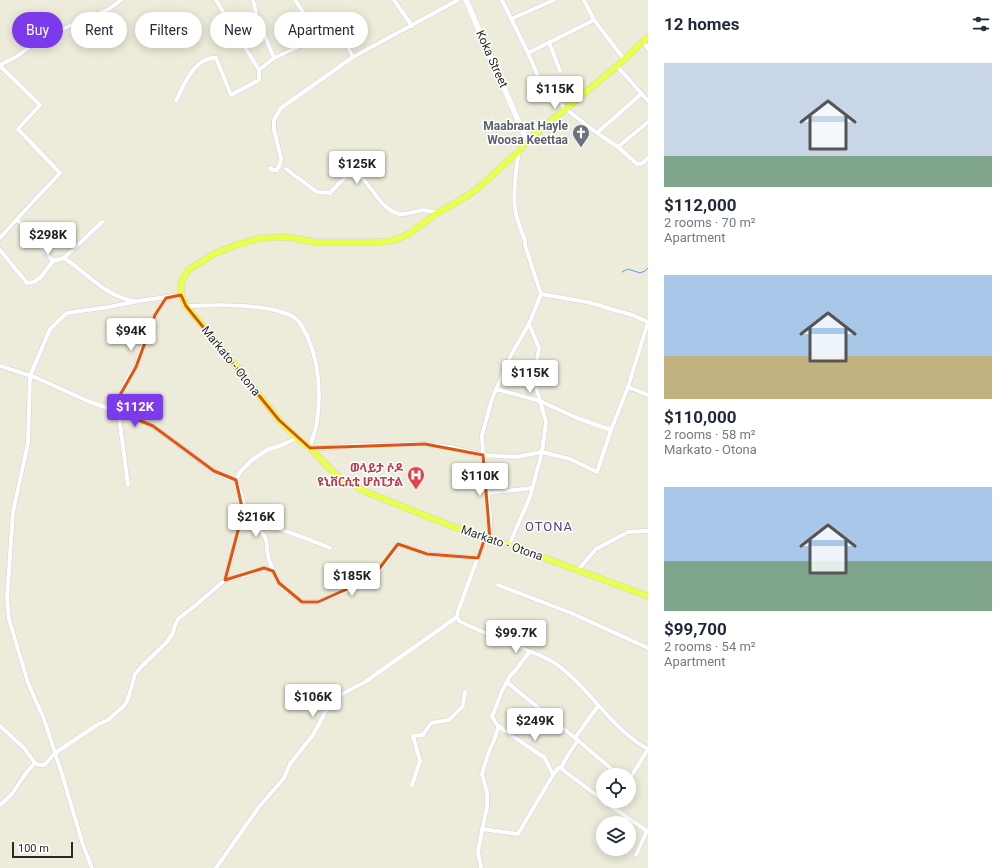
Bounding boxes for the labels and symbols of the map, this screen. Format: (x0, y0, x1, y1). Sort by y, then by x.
street label: Koka Street (473, 28, 511, 90)
pin: $115K (527, 76, 583, 110)
place label: Maabraat Hayle Woosa Keettaa (483, 119, 569, 147)
church icon: Maabraat Hayle Woosa Keettaa (571, 123, 591, 148)
pin: $125K (329, 151, 385, 185)
pin: $298K (20, 222, 76, 256)
pin: $94K (107, 318, 155, 352)
street label: Markato - Otona (199, 323, 263, 399)
pin: $115K (502, 360, 558, 394)
pin: $112K (107, 394, 163, 428)
place label: ወላይታ ሶዶ ዩኒቨርሲቲ ሆስፒታል (317, 461, 403, 489)
pin: $110K (452, 463, 508, 497)
hospital icon: ወላይታ ሶዶ ዩኒቨርሲቲ ሆስፒታል (406, 465, 426, 490)
pin: $216K (228, 504, 284, 538)
district label: OTONA (525, 519, 573, 534)
street label: Markato - Otona (459, 522, 545, 564)
pin: $185K (324, 563, 380, 597)
pin: $99.7K (483, 620, 549, 654)
pin: $106K (285, 684, 341, 718)
pin: $249K (507, 708, 563, 742)
scale bar (12, 840, 73, 859)

